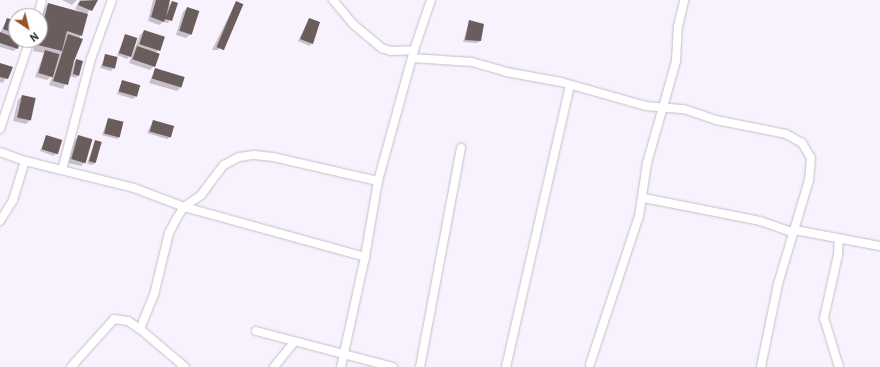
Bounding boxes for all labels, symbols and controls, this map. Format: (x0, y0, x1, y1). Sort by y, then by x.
north arrow (8, 8, 48, 48)
text: N (27, 29, 41, 45)

